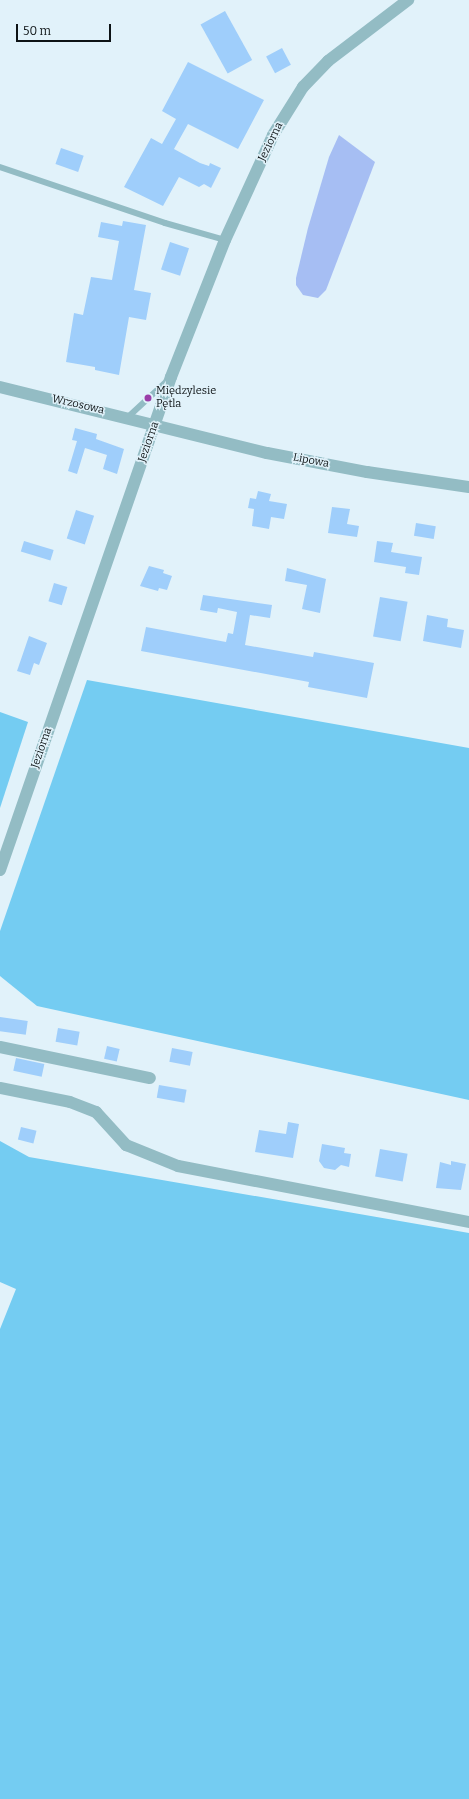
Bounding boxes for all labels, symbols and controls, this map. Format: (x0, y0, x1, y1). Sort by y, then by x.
scale bar (18, 16, 113, 42)
text: 50 m (23, 24, 51, 38)
street label: Jeziorna (256, 120, 286, 164)
place label: Międzylesie Pętla (156, 385, 216, 411)
street label: Wrzosowa (51, 393, 105, 417)
marker: Międzylesie Pętla (143, 393, 153, 403)
street label: Jeziorna (136, 420, 162, 464)
street label: Lipowa (292, 451, 330, 471)
street label: Jeziorna (29, 726, 55, 770)

